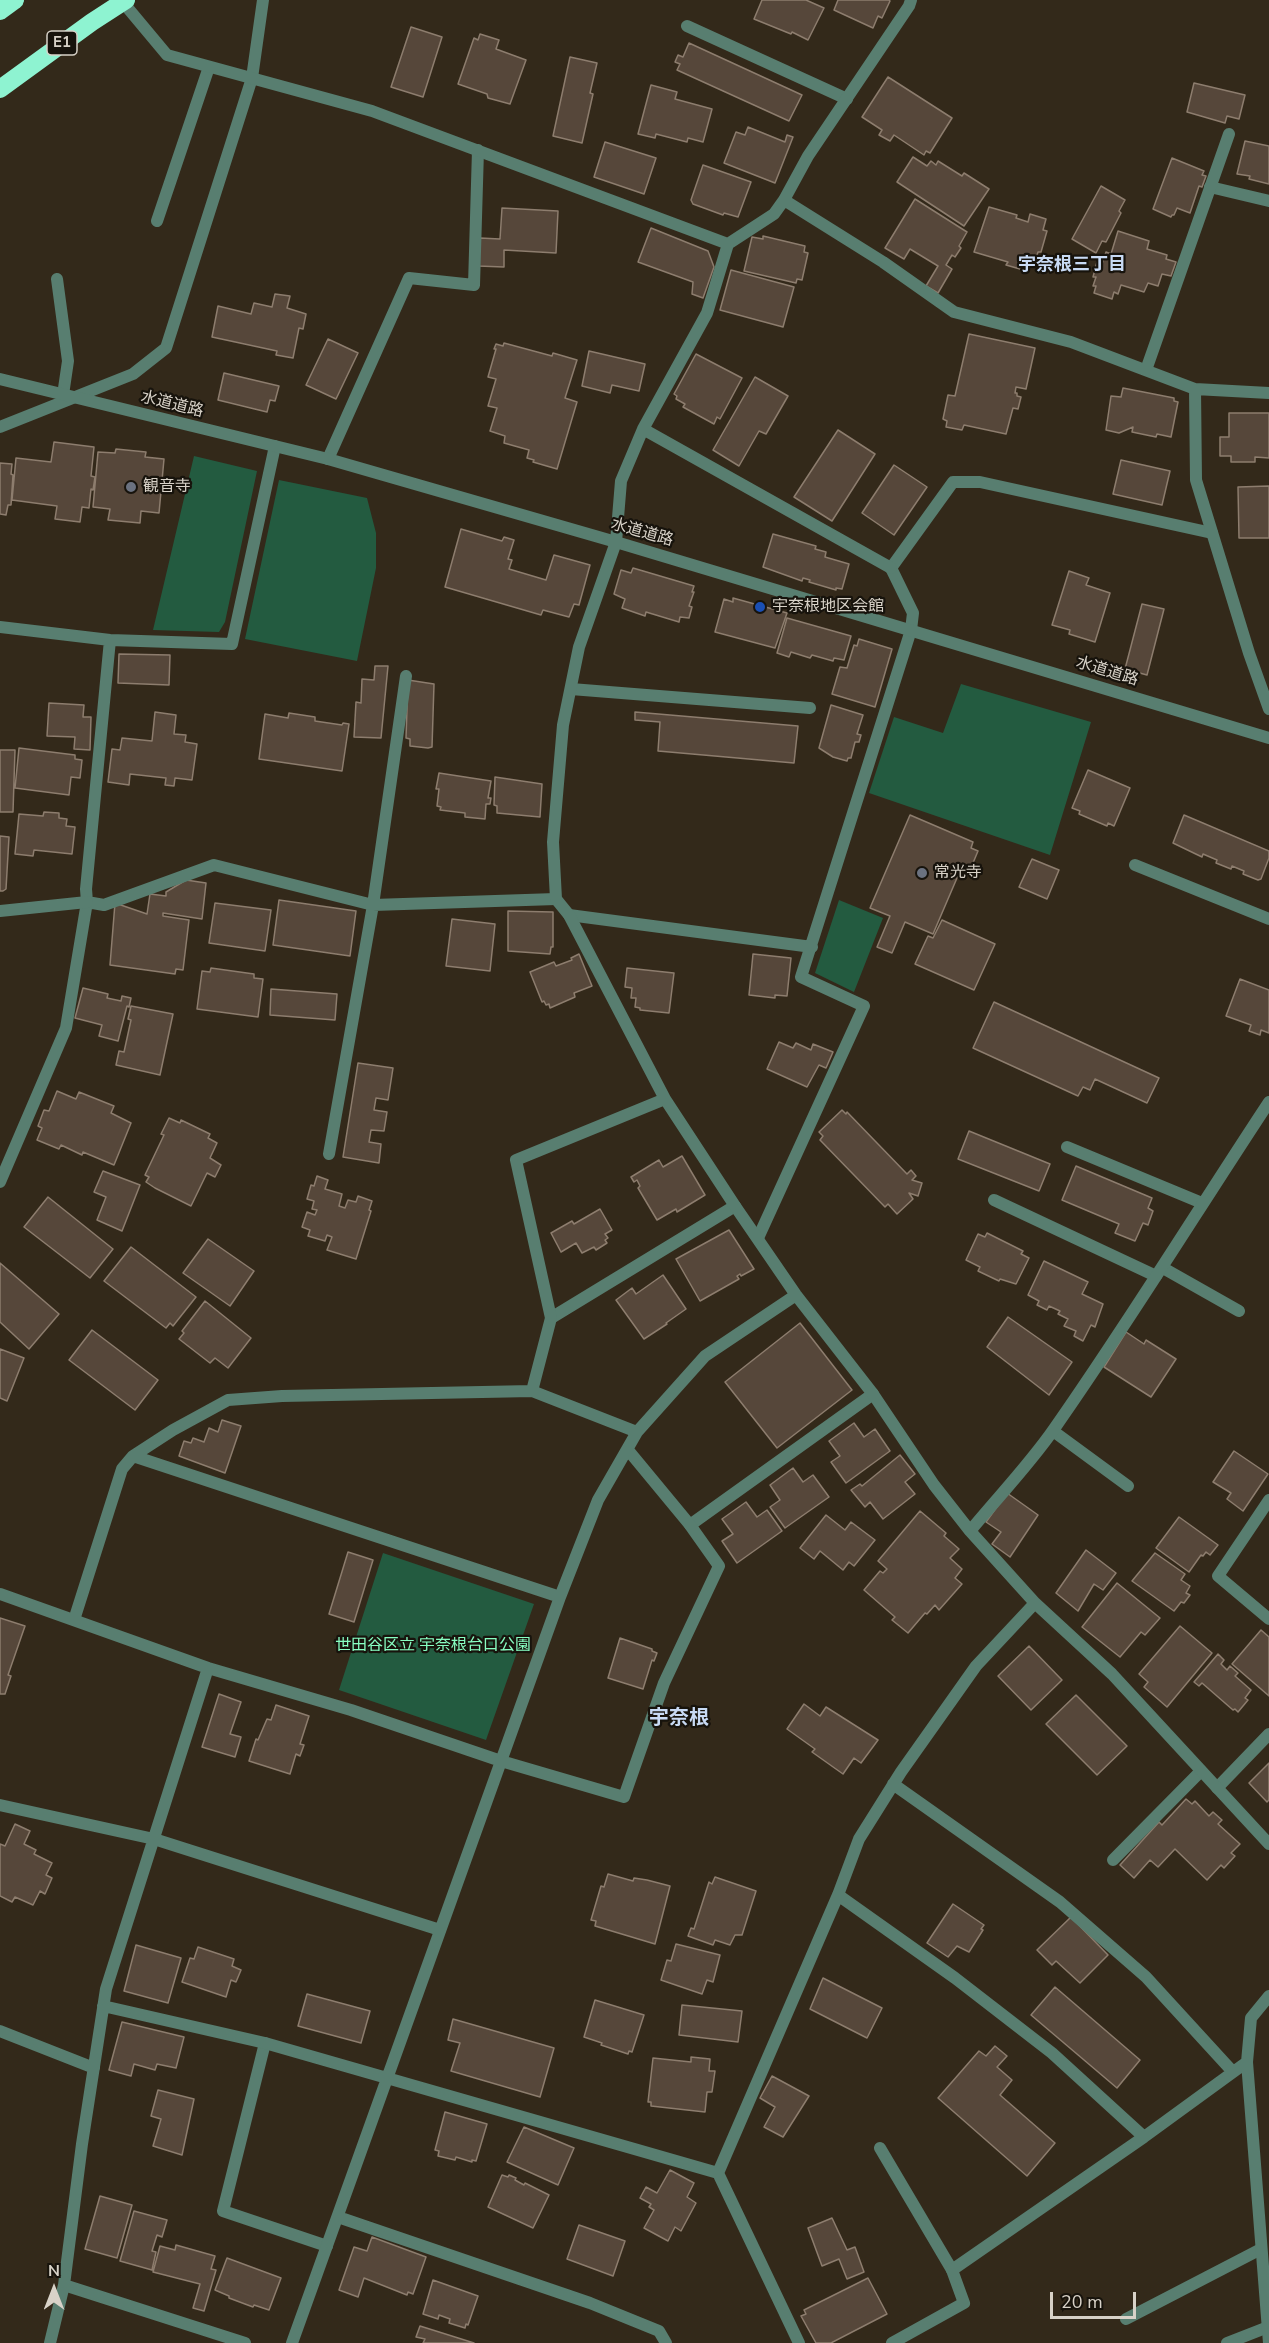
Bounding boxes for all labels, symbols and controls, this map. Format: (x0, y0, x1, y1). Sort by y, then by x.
road number: E1 (47, 31, 77, 55)
district label: 宇奈根三丁目 (1018, 255, 1126, 277)
street label: 水道道路 (139, 388, 205, 422)
place label: 観音寺 (143, 477, 191, 497)
marker: 観音寺 (124, 480, 138, 494)
street label: 水道道路 (609, 515, 675, 551)
place label: 宇奈根地区会館 (772, 597, 884, 617)
marker: 宇奈根地区会館 (753, 600, 767, 614)
street label: 水道道路 (1074, 653, 1140, 691)
place label: 常光寺 (934, 863, 982, 883)
marker: 常光寺 (915, 866, 929, 880)
park label: 世田谷区立 宇奈根台口公園 (335, 1636, 531, 1656)
district label: 宇奈根 (649, 1707, 709, 1731)
north arrow (24, 2259, 84, 2319)
text: N (48, 2260, 60, 2282)
scale bar (1053, 2280, 1138, 2318)
text: 20 m (1061, 2290, 1103, 2314)

